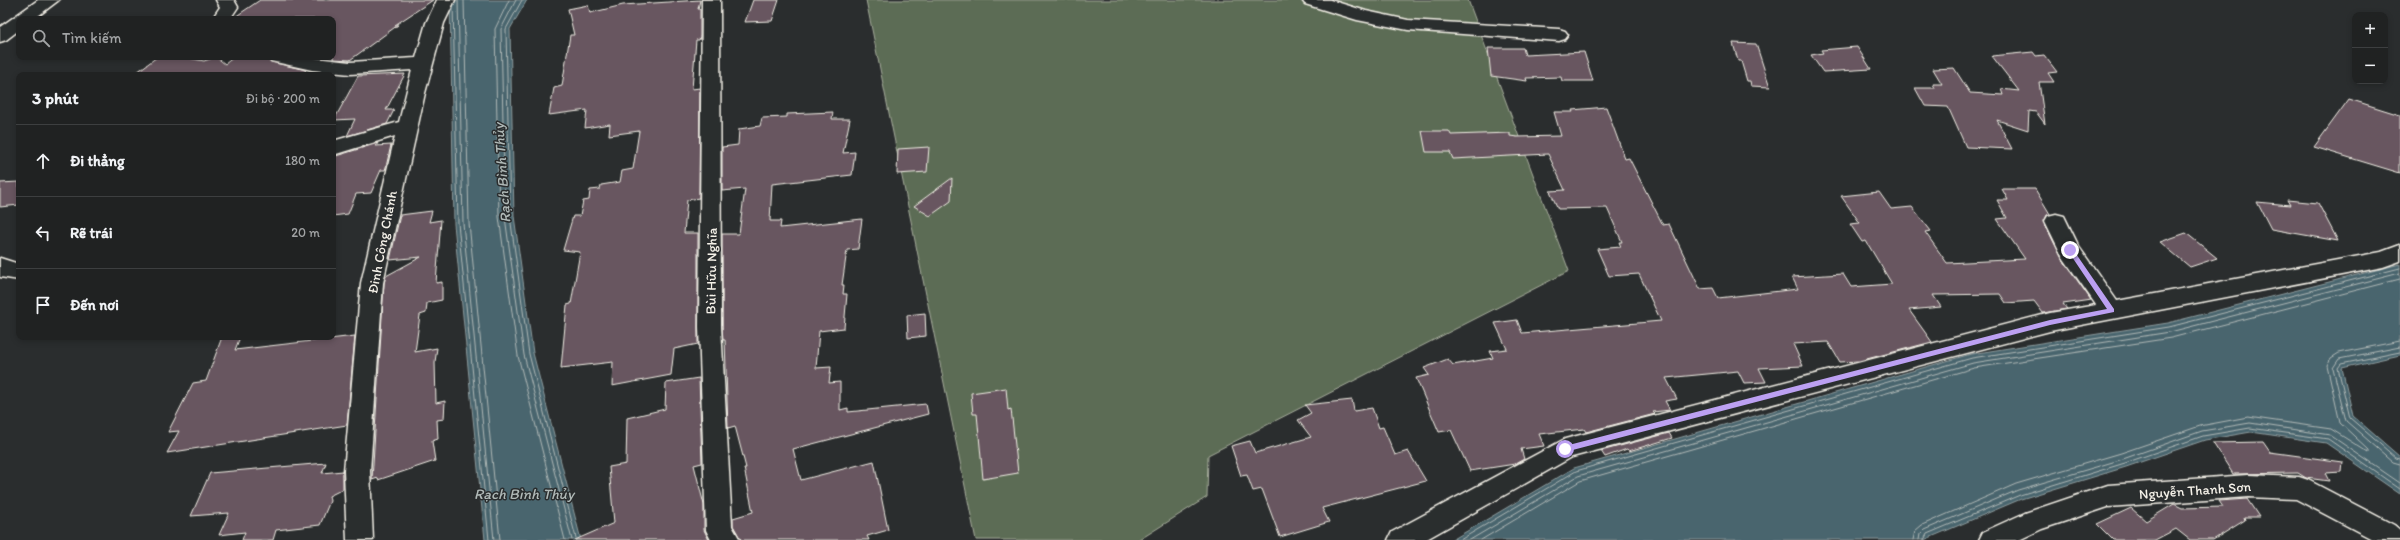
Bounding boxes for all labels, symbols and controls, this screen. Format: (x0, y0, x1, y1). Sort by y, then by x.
map controls (2352, 12, 2388, 84)
button: + (2352, 12, 2388, 48)
search box (16, 16, 336, 60)
icon: search (30, 27, 52, 49)
text: Tìm kiếm (62, 29, 122, 47)
button: − (2352, 48, 2388, 84)
text: 3 phút (32, 88, 79, 108)
text: Đi bộ · 200 m (246, 91, 320, 106)
water label: Rạch Bình Thủy (489, 121, 514, 223)
icon: ahead (32, 150, 54, 172)
text: Đi thẳng (70, 152, 125, 170)
text: 180 m (285, 153, 320, 168)
street label: Đinh Công Chánh (364, 189, 401, 295)
icon: left (32, 222, 54, 244)
text: Rẽ trái (70, 224, 113, 242)
text: 20 m (291, 225, 320, 240)
street label: Bùi Hữu Nghĩa (702, 227, 721, 314)
route end (2061, 241, 2079, 259)
icon: arrive (32, 294, 54, 316)
text: Đến nơi (70, 296, 119, 314)
route start (1556, 440, 1574, 458)
street label: Nguyễn Thanh Sơn (2138, 478, 2252, 503)
water label: Rạch Bình Thủy (474, 485, 576, 503)

